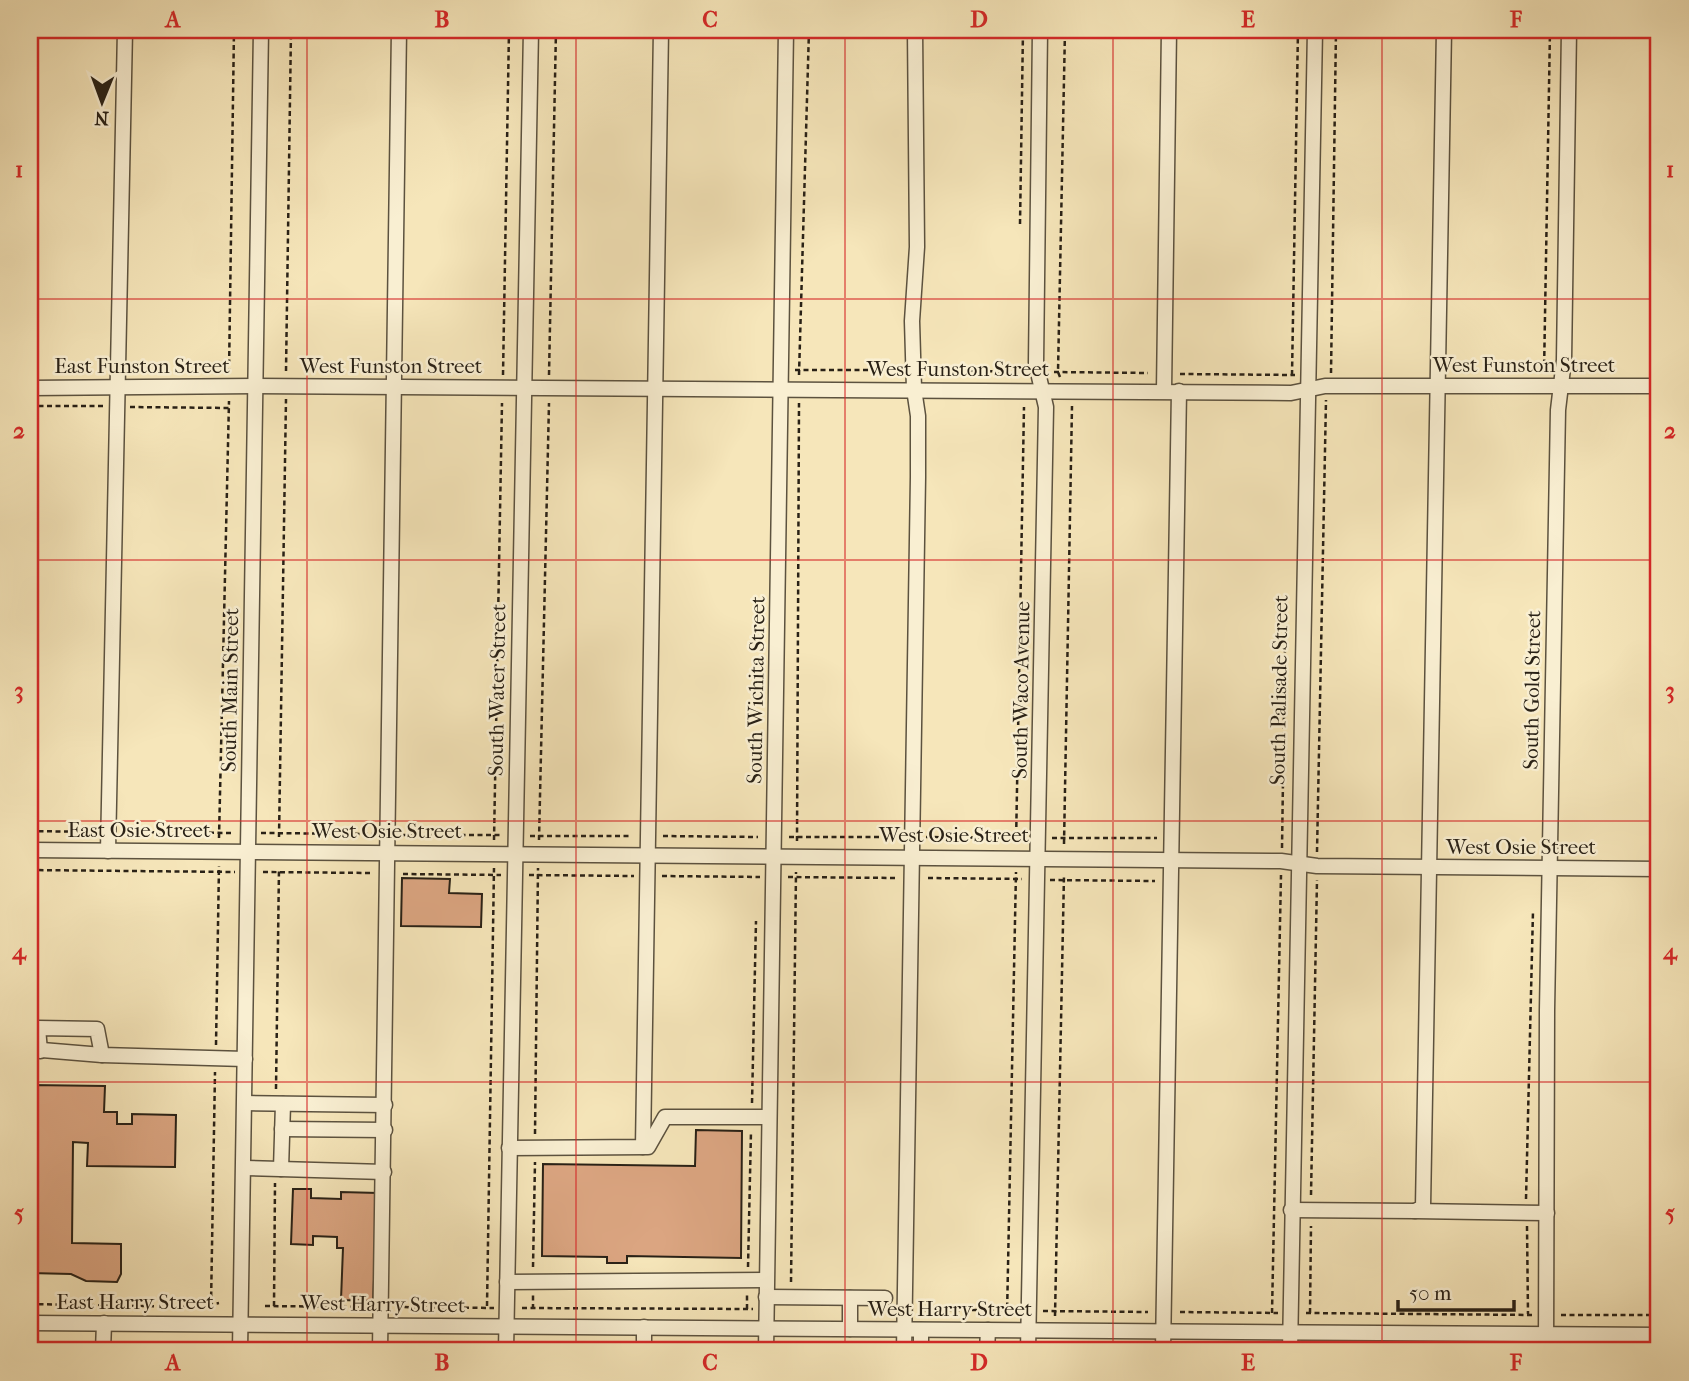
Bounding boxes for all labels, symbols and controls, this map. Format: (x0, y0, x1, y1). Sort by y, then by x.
text: A (164, 6, 182, 33)
text: B (435, 6, 450, 33)
text: C (702, 6, 718, 33)
text: D (970, 6, 988, 33)
text: E (1241, 6, 1255, 33)
text: F (1509, 6, 1523, 33)
north arrow (66, 66, 136, 136)
text: N (94, 107, 109, 129)
text: 1 (15, 156, 23, 183)
text: 1 (1666, 156, 1674, 183)
street label: West Funston Street (1432, 353, 1616, 377)
street label: East Funston Street (54, 354, 230, 378)
street label: West Funston Street (299, 354, 483, 378)
street label: West Funston Street (866, 357, 1050, 381)
text: 2 (13, 417, 25, 444)
text: 2 (1664, 417, 1676, 444)
street label: South Palisade Street (1265, 594, 1293, 785)
street label: South Wichita Street (742, 595, 770, 784)
street label: South Waco Avenue (1007, 601, 1035, 779)
street label: South Water Street (483, 603, 511, 776)
street label: South Main Street (217, 607, 243, 772)
street label: South Gold Street (1519, 610, 1545, 770)
text: 3 (14, 677, 24, 704)
text: 3 (1665, 677, 1675, 704)
street label: East Osie Street (67, 818, 211, 842)
street label: West Osie Street (311, 819, 463, 843)
street label: West Osie Street (878, 823, 1030, 847)
street label: West Osie Street (1445, 835, 1597, 859)
text: 4 (11, 938, 27, 965)
text: 4 (1662, 938, 1678, 965)
text: 5 (14, 1199, 24, 1226)
text: 5 (1665, 1199, 1675, 1226)
scale bar (1398, 1269, 1514, 1313)
text: 50 m (1409, 1281, 1452, 1305)
street label: East Harry Street (56, 1290, 214, 1314)
street label: West Harry Street (299, 1291, 466, 1317)
street label: West Harry Street (867, 1297, 1033, 1321)
text: A (164, 1349, 182, 1376)
text: B (435, 1349, 450, 1376)
text: C (702, 1349, 718, 1376)
text: D (970, 1349, 988, 1376)
text: E (1241, 1349, 1255, 1376)
text: F (1509, 1349, 1523, 1376)

